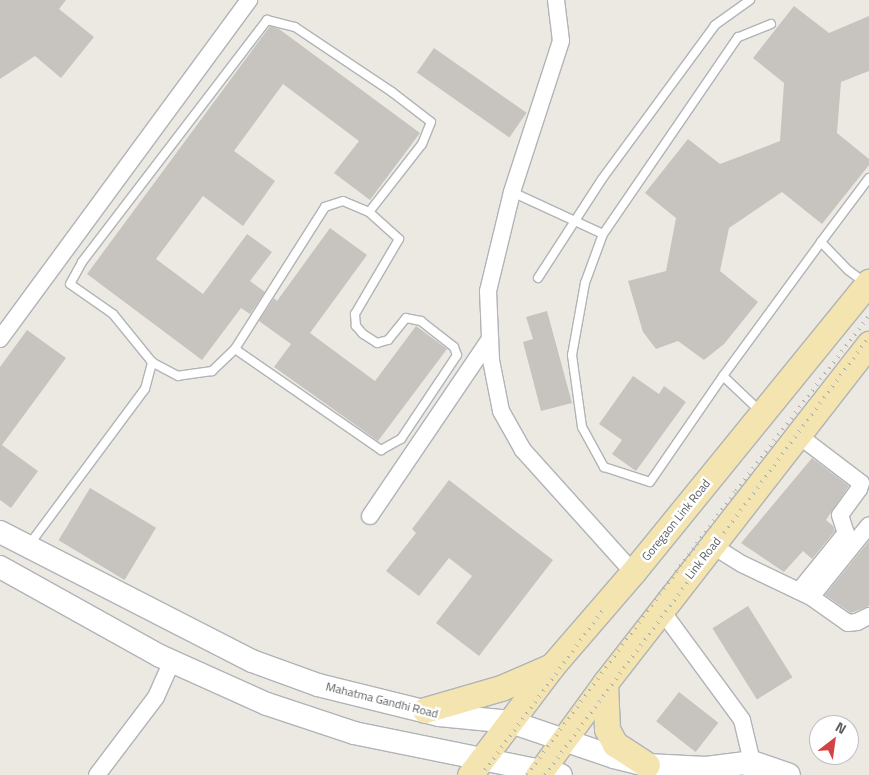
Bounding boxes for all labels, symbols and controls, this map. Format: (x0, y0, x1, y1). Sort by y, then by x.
street label: Goregaon Link Road (639, 476, 713, 564)
street label: Link Road (682, 534, 724, 582)
street label: Mahatma Gandhi Road (324, 679, 440, 721)
north arrow (809, 715, 859, 765)
text: N (832, 716, 851, 739)

